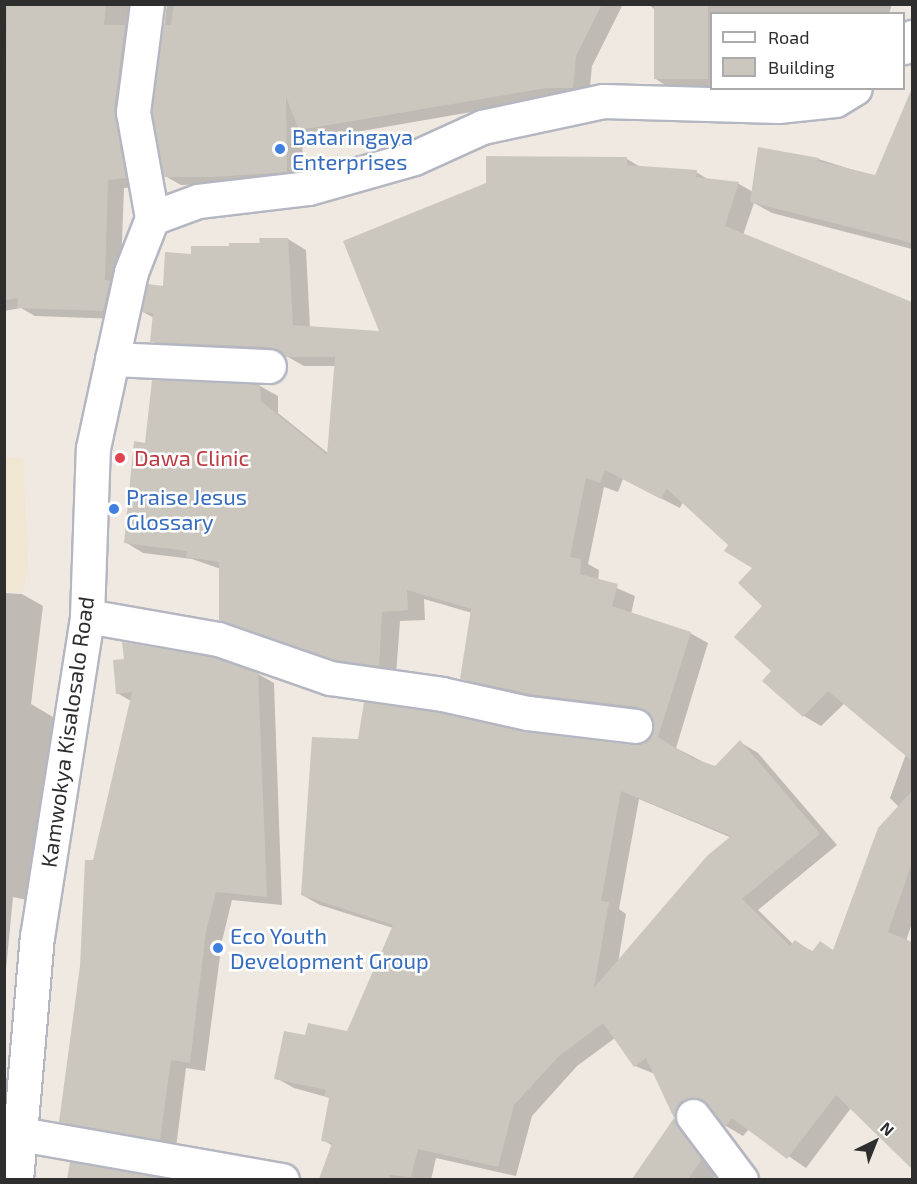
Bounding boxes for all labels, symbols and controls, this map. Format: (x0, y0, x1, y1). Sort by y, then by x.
legend (710, 12, 905, 90)
text: Road (768, 26, 809, 48)
text: Building (768, 56, 835, 78)
place label: Bataringaya Enterprises (292, 123, 413, 174)
marker: Bataringaya Enterprises (273, 142, 287, 156)
place label: Dawa Clinic (134, 445, 249, 471)
marker: Dawa Clinic (111, 449, 129, 467)
place label: Praise Jesus Glossary (126, 483, 247, 534)
marker: Praise Jesus Glossary (107, 502, 121, 516)
street label: Kamwokya Kisalosalo Road (35, 595, 99, 869)
place label: Eco Youth Development Group (230, 922, 429, 974)
marker: Eco Youth Development Group (211, 941, 225, 955)
north arrow (845, 1112, 905, 1172)
text: N (877, 1118, 898, 1139)

